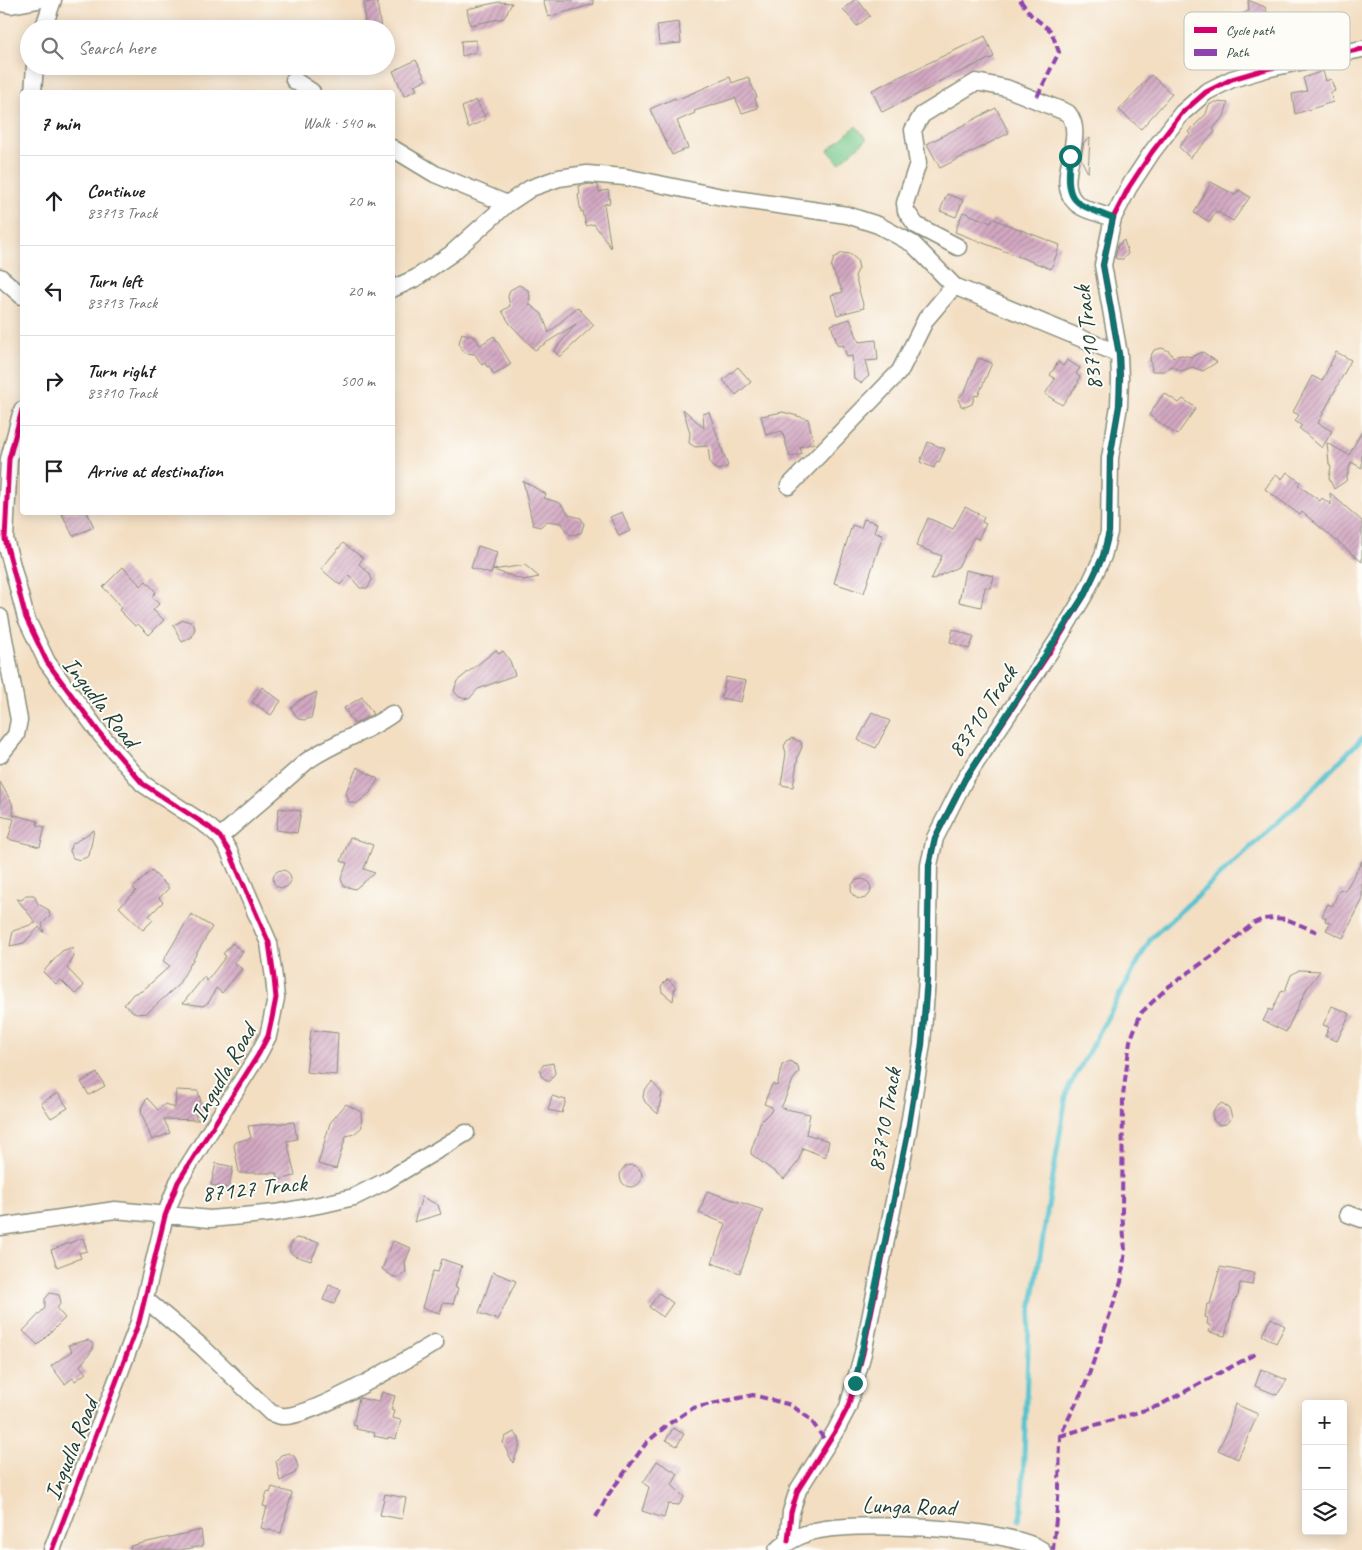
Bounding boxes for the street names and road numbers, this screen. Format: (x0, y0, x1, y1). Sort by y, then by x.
street label: 83710 Track (1066, 282, 1109, 392)
street label: Ingudla Road (56, 650, 148, 756)
street label: 83710 Track (940, 657, 1025, 763)
street label: Ingudla Road (183, 1016, 265, 1127)
street label: 83710 Track (860, 1063, 908, 1174)
street label: 87127 Track (200, 1167, 310, 1208)
street label: Ingudla Road (37, 1390, 106, 1504)
street label: Lunga Road (862, 1489, 960, 1523)

